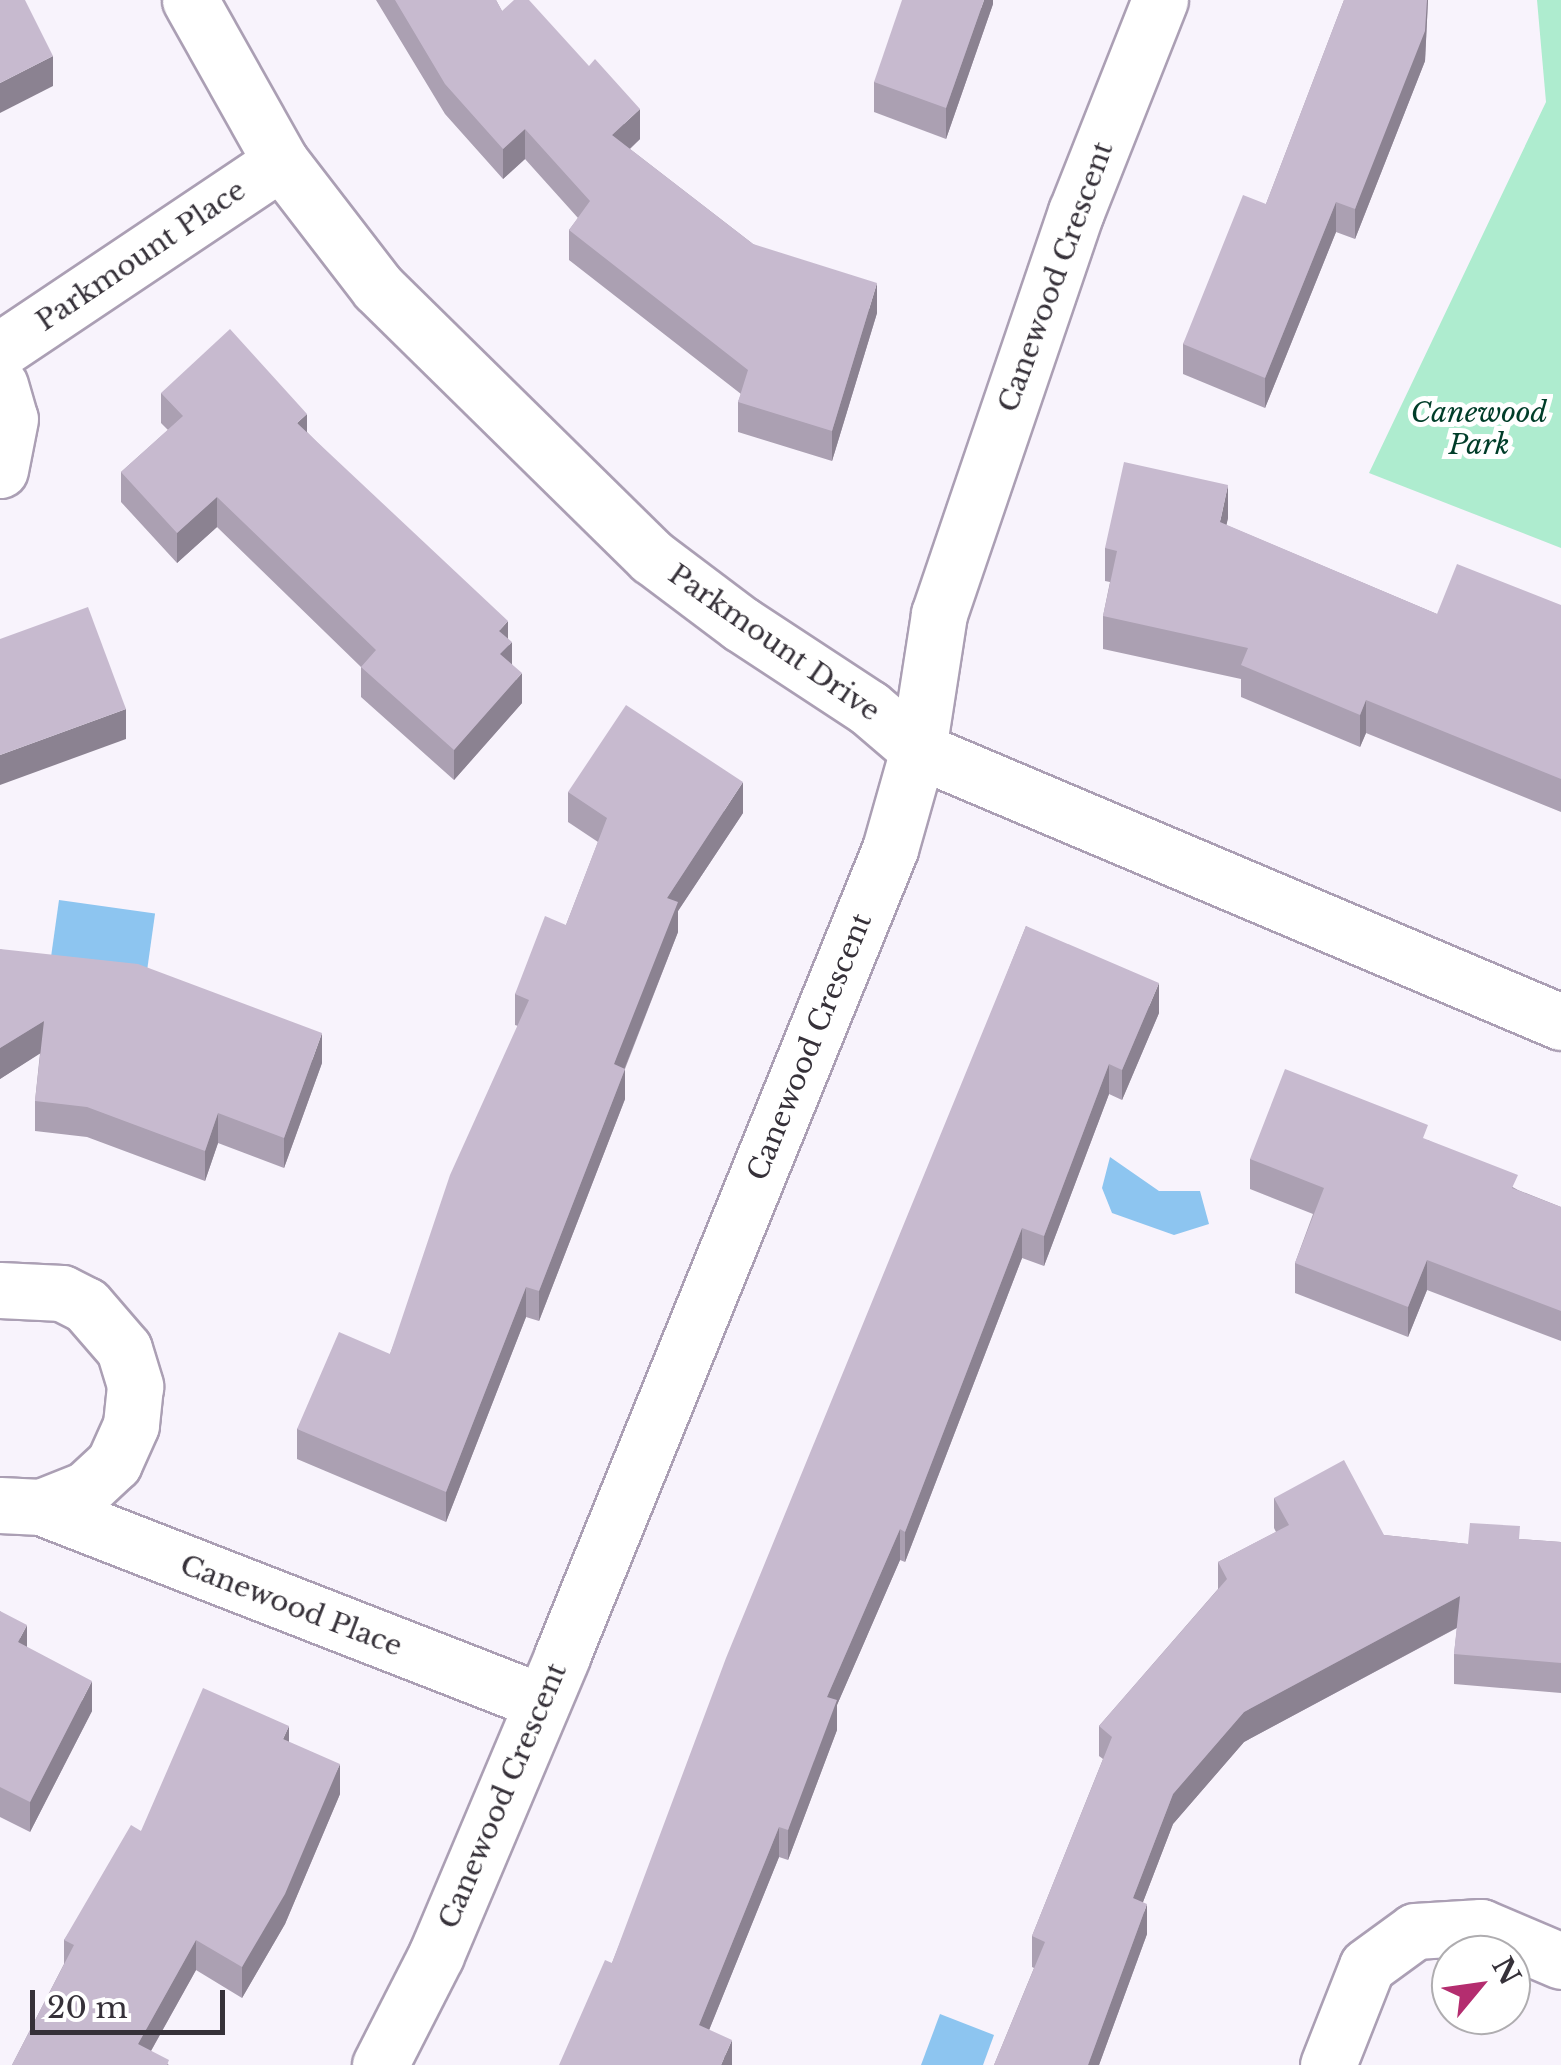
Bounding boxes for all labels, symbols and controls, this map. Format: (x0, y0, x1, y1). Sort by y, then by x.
street label: Canewood Crescent (991, 137, 1121, 417)
street label: Parkmount Place (30, 174, 252, 338)
park label: Canewood Park (1411, 396, 1547, 462)
street label: Parkmount Drive (662, 558, 886, 728)
street label: Canewood Crescent (741, 909, 879, 1185)
street label: Canewood Place (175, 1548, 407, 1664)
street label: Canewood Crescent (432, 1658, 574, 1934)
north arrow (1431, 1935, 1531, 2035)
text: N (1484, 1951, 1528, 1991)
scale bar (35, 1970, 230, 2032)
text: 20 m (47, 1989, 128, 2026)

